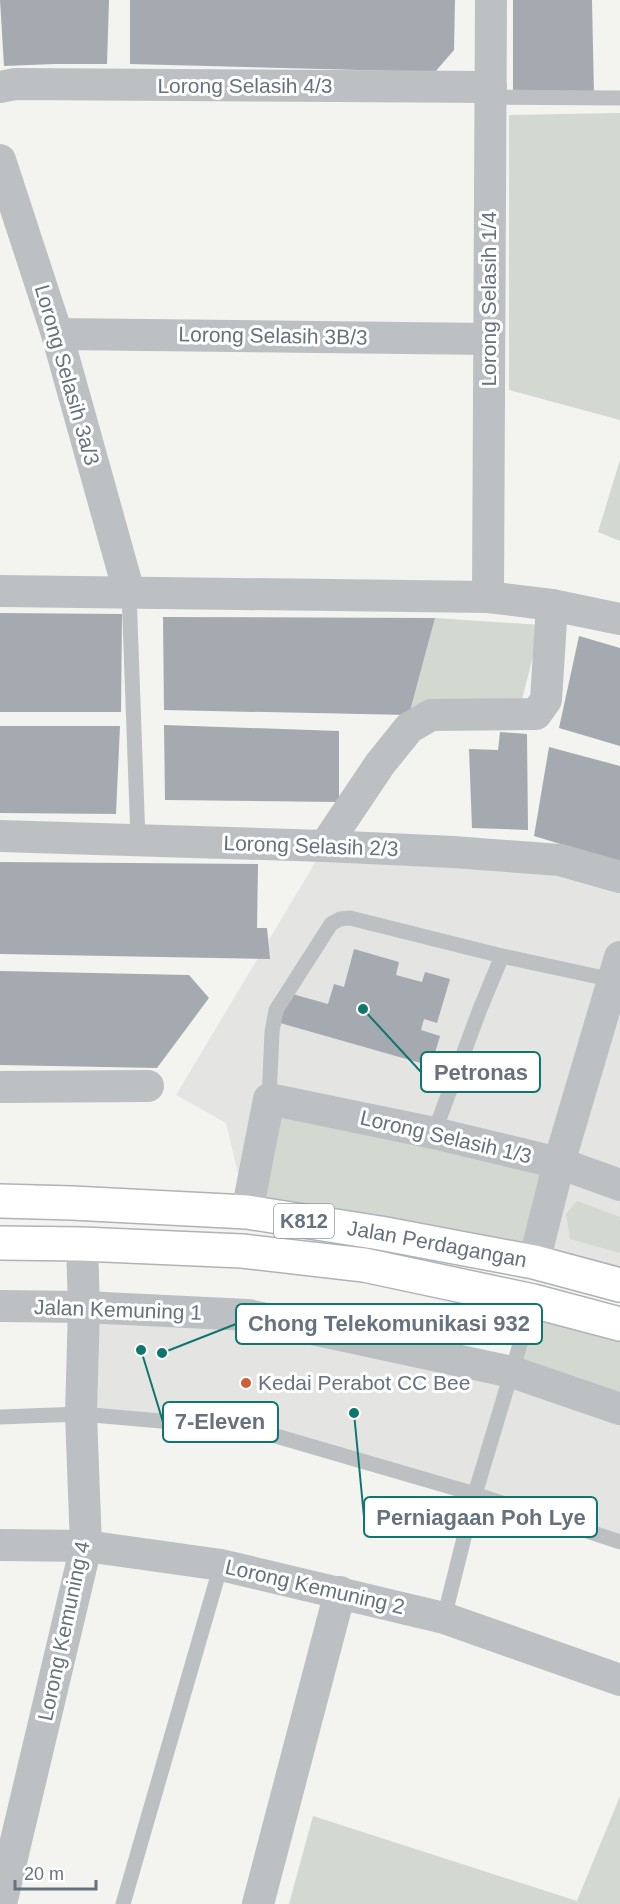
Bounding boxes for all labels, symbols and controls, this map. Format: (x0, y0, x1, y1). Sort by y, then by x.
street label: Lorong Selasih 4/3 (157, 74, 333, 97)
street label: Lorong Selasih 1/4 (477, 211, 500, 387)
street label: Lorong Selasih 3a/3 (31, 282, 104, 468)
street label: Lorong Selasih 3B/3 (178, 322, 368, 349)
street label: Lorong Selasih 2/3 (223, 831, 399, 860)
callout: Petronas (421, 1052, 540, 1092)
text: Petronas (434, 1060, 528, 1085)
street label: Lorong Selasih 1/3 (358, 1106, 534, 1167)
road number: K812 (274, 1204, 334, 1238)
street label: Jalan Perdagangan (346, 1216, 529, 1271)
street label: Jalan Kemuning 1 (34, 1295, 202, 1324)
callout: Chong Telekomunikasi 932 (236, 1304, 542, 1344)
text: Chong Telekomunikasi 932 (248, 1311, 530, 1336)
place label: Kedai Perabot CC Bee (258, 1371, 470, 1394)
marker: Kedai Perabot CC Bee (239, 1376, 253, 1390)
callout: 7-Eleven (163, 1402, 278, 1442)
text: 7-Eleven (175, 1409, 265, 1434)
callout: Perniagaan Poh Lye (364, 1497, 597, 1537)
text: Perniagaan Poh Lye (376, 1505, 586, 1530)
street label: Lorong Kemuning 4 (33, 1539, 94, 1723)
street label: Lorong Kemuning 2 (223, 1555, 407, 1618)
scale bar (15, 1853, 96, 1891)
text: 20 m (24, 1864, 64, 1884)

